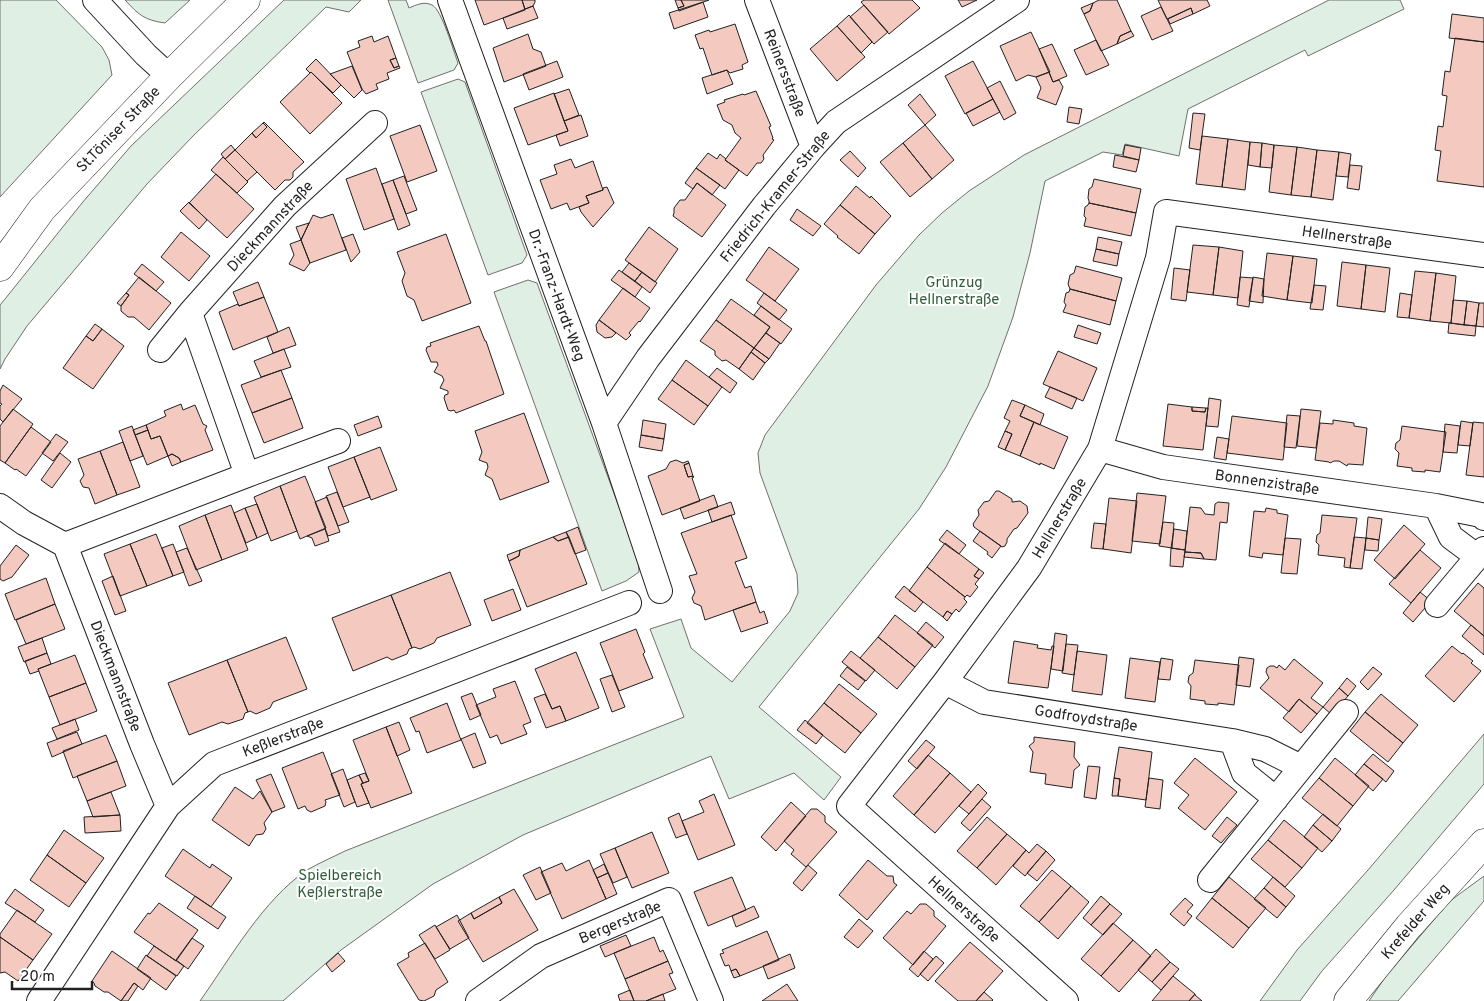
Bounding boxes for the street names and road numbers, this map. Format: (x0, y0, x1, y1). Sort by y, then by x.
street label: Reinersstraße (758, 27, 809, 120)
street label: St.Töniser Straße (73, 83, 165, 177)
street label: Friedrich-Kramer-Straße (717, 127, 835, 267)
street label: Dieckmannstraße (224, 178, 318, 277)
street label: Hellnerstraße (1301, 223, 1393, 254)
street label: Dr.-Franz-Hardt-Weg (523, 227, 588, 364)
street label: Bonnenzistraße (1213, 467, 1320, 500)
street label: Hellnerstraße (1029, 475, 1092, 563)
street label: Dieckmannstraße (85, 618, 145, 735)
street label: Godfroydstraße (1033, 702, 1139, 737)
street label: Keßlerstraße (240, 714, 327, 763)
street label: Hellnerstraße (923, 873, 1003, 948)
street label: Krefelder Weg (1378, 880, 1454, 964)
street label: Bergerstraße (577, 898, 665, 949)

